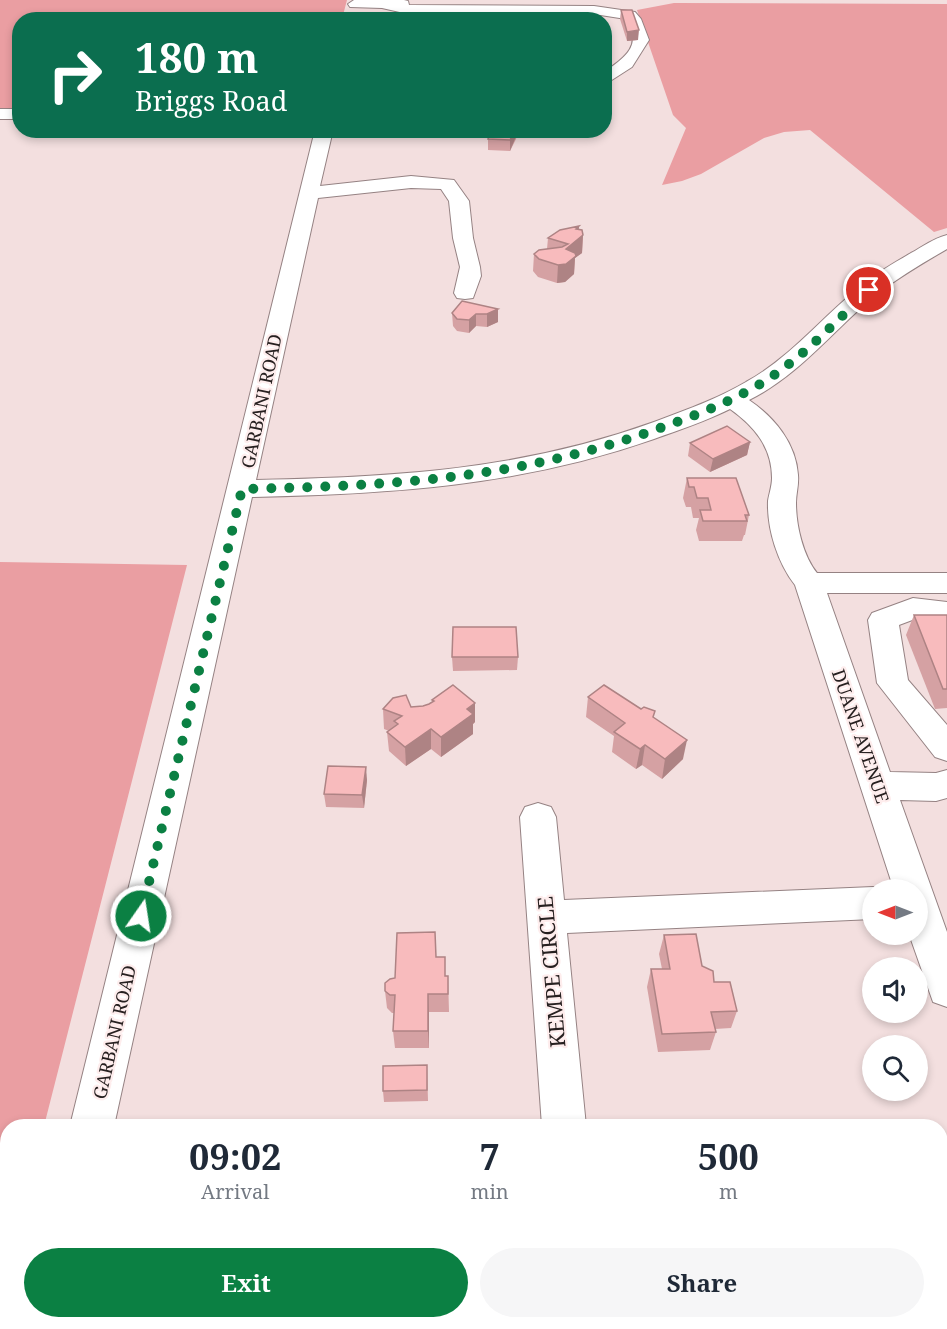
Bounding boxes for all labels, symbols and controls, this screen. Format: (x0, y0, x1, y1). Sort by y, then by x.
text: 180 m (135, 28, 259, 85)
icon: right (36, 36, 114, 114)
text: Briggs Road (135, 82, 287, 119)
pin (843, 264, 894, 315)
icon: arrive (852, 273, 885, 306)
street label: GARBANI ROAD (235, 332, 287, 470)
street label: DUANE AVENUE (827, 666, 895, 806)
north arrow (862, 879, 928, 945)
map controls (862, 879, 928, 1101)
position arrow (109, 884, 173, 948)
street label: KEMPE CIRCLE (530, 895, 572, 1049)
button: sound (862, 957, 928, 1023)
street label: GARBANI ROAD (87, 963, 141, 1101)
button: search (862, 1035, 928, 1101)
text: 09:02 (189, 1132, 281, 1181)
text: 7 (479, 1132, 500, 1181)
text: 500 (698, 1132, 759, 1181)
text: Arrival (201, 1178, 269, 1205)
text: min (471, 1178, 509, 1205)
text: m (719, 1178, 738, 1205)
button: Exit (24, 1248, 468, 1317)
button: Share (480, 1248, 924, 1317)

